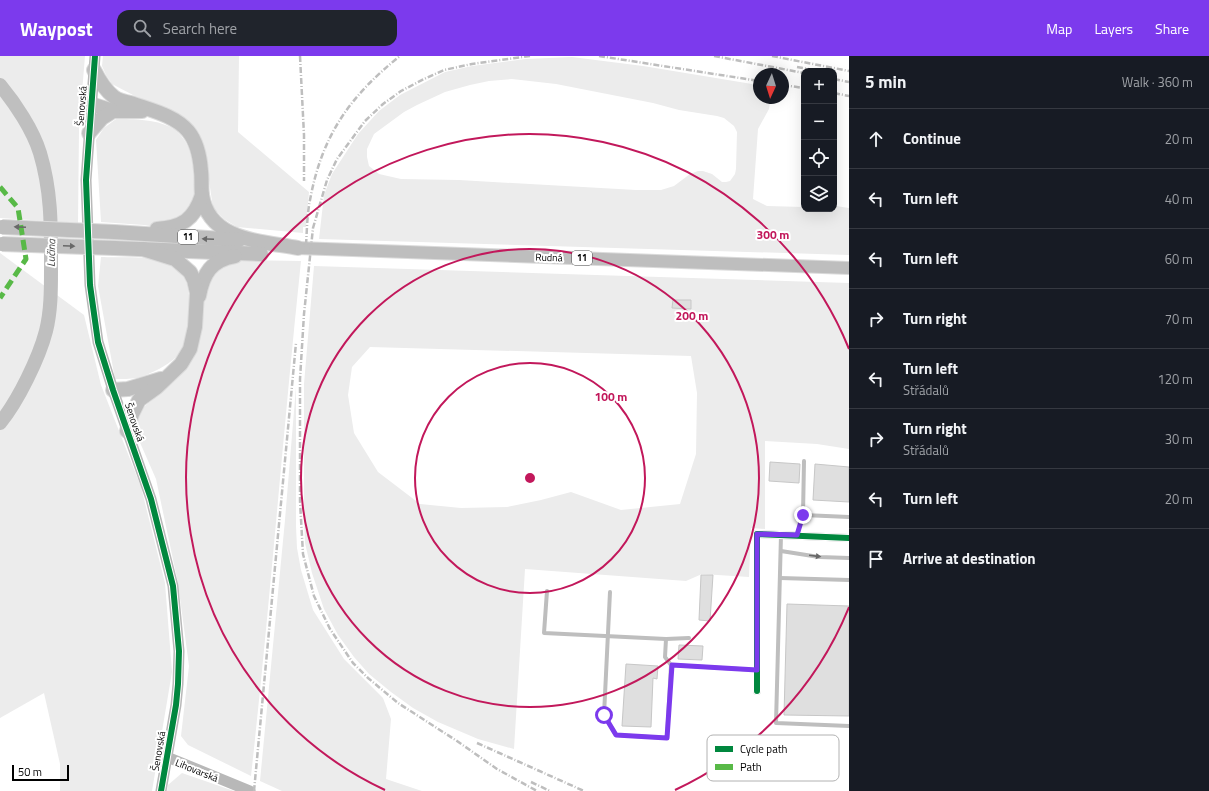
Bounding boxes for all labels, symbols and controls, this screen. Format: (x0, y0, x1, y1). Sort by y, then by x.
search box (117, 10, 397, 46)
text: Waypost (20, 14, 93, 43)
icon: search (131, 17, 153, 39)
text: Search here (163, 17, 237, 40)
text: Map (1046, 18, 1072, 39)
text: Layers (1094, 18, 1133, 39)
text: Share (1155, 18, 1189, 39)
north arrow (753, 68, 789, 104)
map controls (801, 68, 837, 212)
button: + (801, 68, 837, 104)
text: 5 min (865, 69, 906, 95)
text: Walk · 360 m (1122, 72, 1193, 92)
street label: Šenovská (72, 85, 91, 127)
button: − (801, 104, 837, 140)
text: Continue (903, 127, 961, 150)
icon: ahead (865, 128, 887, 150)
text: 20 m (1165, 129, 1193, 149)
button: locate (801, 140, 837, 176)
button: layers (801, 176, 837, 212)
text: Turn left (903, 187, 958, 210)
icon: left (865, 188, 887, 210)
text: 40 m (1165, 189, 1193, 209)
one-way arrow (13, 224, 26, 231)
text: 300 m (757, 225, 789, 244)
road number: 11 (178, 230, 198, 244)
one-way arrow (202, 235, 214, 242)
water label: Lučina (43, 238, 59, 267)
one-way arrow (63, 243, 76, 249)
text: Turn left (903, 247, 958, 270)
icon: left (865, 248, 887, 270)
text: 60 m (1165, 249, 1193, 269)
street label: Rudná (535, 250, 563, 265)
road number: 11 (572, 251, 592, 265)
text: 200 m (676, 306, 708, 325)
text: Turn right (903, 307, 967, 330)
icon: right (865, 308, 887, 330)
text: 70 m (1165, 309, 1193, 329)
text: Turn left (903, 357, 958, 380)
icon: left (865, 368, 887, 390)
text: 120 m (1157, 369, 1193, 389)
text: Střádalů (903, 380, 949, 400)
text: 100 m (595, 387, 627, 406)
street label: Šenovská (121, 401, 148, 444)
text: Turn right (903, 417, 967, 440)
icon: right (865, 428, 887, 450)
text: 30 m (1165, 429, 1193, 449)
text: Střádalů (903, 440, 949, 460)
centre of rings (523, 471, 537, 485)
text: Turn left (903, 487, 958, 510)
icon: left (865, 488, 887, 510)
text: 20 m (1165, 489, 1193, 509)
route end (794, 506, 812, 524)
text: Arrive at destination (903, 547, 1036, 570)
icon: arrive (865, 548, 887, 570)
one-way arrow (809, 553, 821, 559)
route start (595, 706, 613, 724)
street label: Šenovská (148, 730, 169, 772)
legend (707, 735, 839, 781)
text: Cycle path (740, 741, 788, 757)
street label: Lihovarská (173, 755, 221, 786)
text: Path (740, 759, 762, 775)
scale bar (12, 763, 69, 782)
text: 50 m (18, 764, 42, 780)

